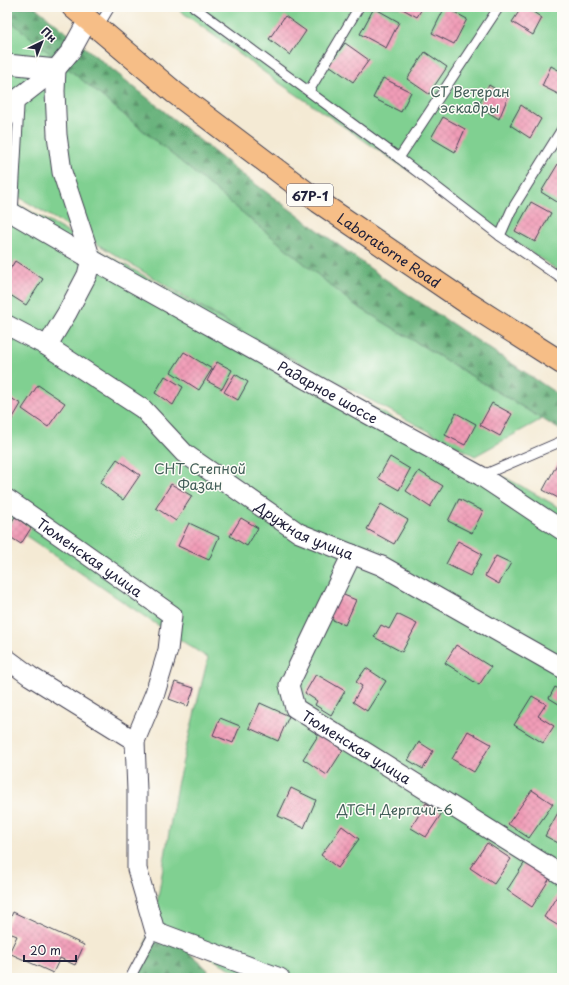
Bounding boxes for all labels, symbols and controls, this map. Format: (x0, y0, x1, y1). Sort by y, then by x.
north arrow (22, 22, 62, 62)
text: Пн (38, 23, 61, 46)
park label: СТ Ветеран эскадры (430, 81, 510, 118)
road number: 67Р-1 (287, 184, 333, 206)
street label: Laboratorne Road (333, 207, 445, 293)
street label: Радарное шоссе (274, 355, 382, 428)
park label: СНТ Степной Фазан (154, 458, 246, 495)
street label: Дружная улица (251, 495, 357, 564)
street label: Тюменская улица (33, 512, 147, 602)
street label: Тюменская улица (298, 705, 416, 789)
park label: ДТСН Дергачи-6 (336, 799, 453, 820)
scale bar (24, 937, 76, 963)
text: 20 m (30, 941, 61, 959)

